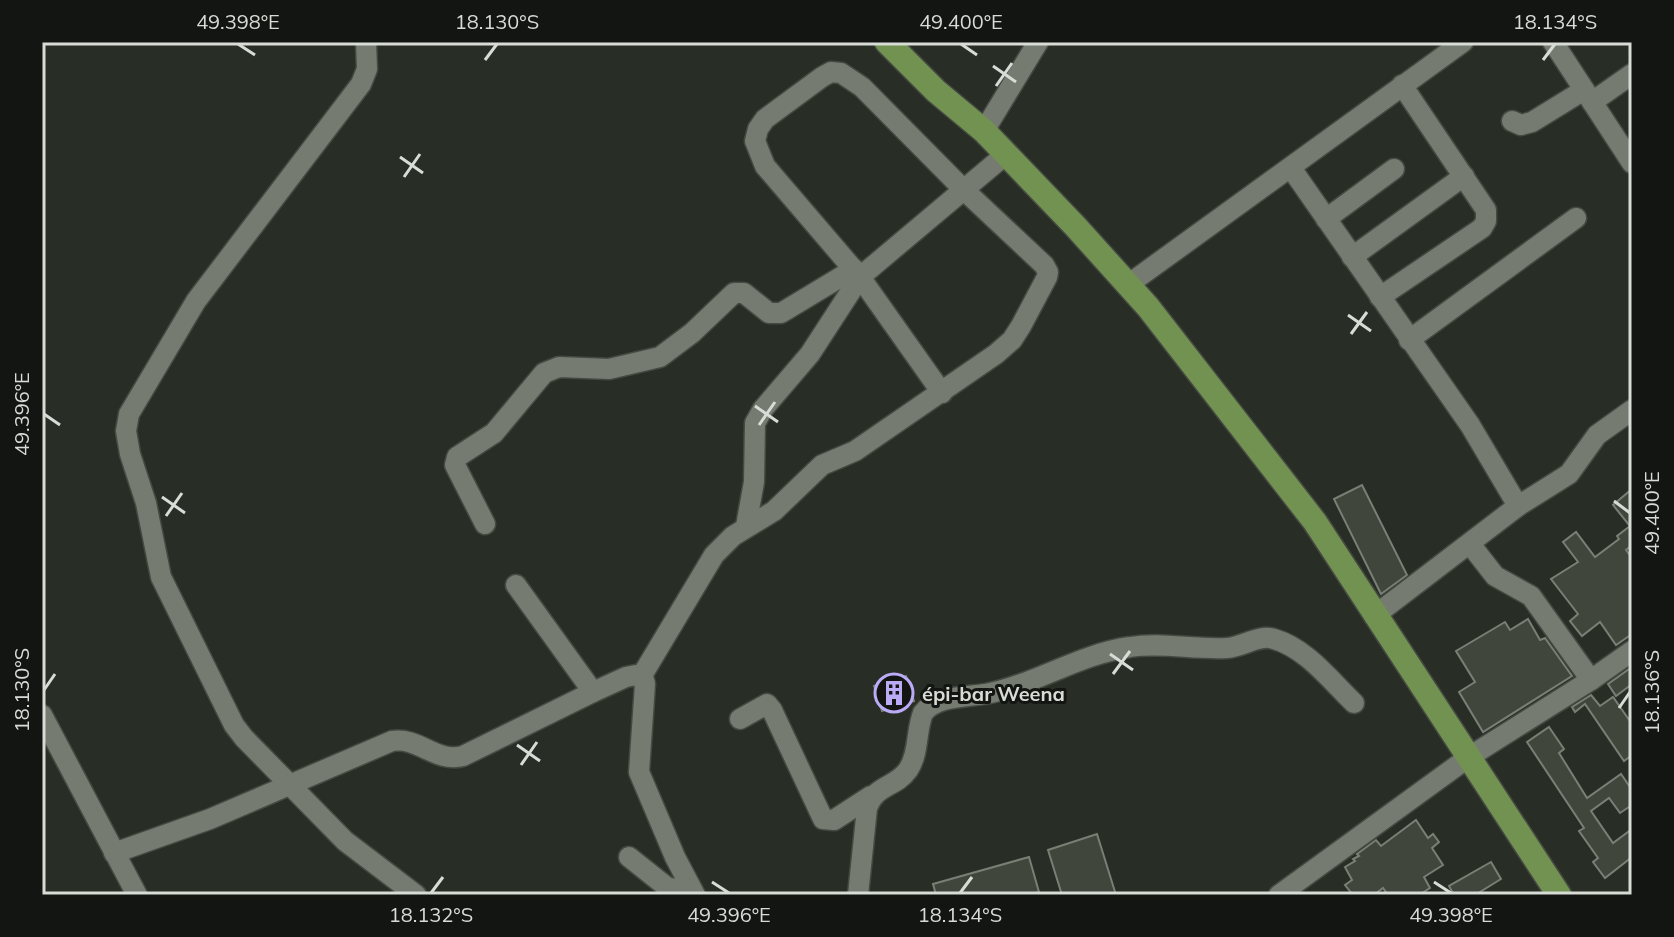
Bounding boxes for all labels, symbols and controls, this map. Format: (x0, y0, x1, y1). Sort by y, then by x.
text: 49.398°E (196, 9, 280, 34)
text: 18.130°S (455, 9, 539, 34)
text: 49.400°E (919, 9, 1003, 34)
text: 18.134°S (1513, 9, 1597, 34)
text: 49.396°E (9, 372, 34, 456)
text: 49.400°E (1639, 471, 1664, 555)
text: 18.130°S (9, 648, 34, 732)
text: 18.136°S (1639, 650, 1664, 734)
building icon: épi-bar Weena (873, 672, 915, 714)
place label: épi-bar Weena (922, 681, 1065, 706)
text: 18.132°S (389, 902, 473, 927)
text: 49.396°E (687, 902, 771, 927)
text: 18.134°S (918, 902, 1002, 927)
text: 49.398°E (1409, 902, 1493, 927)

